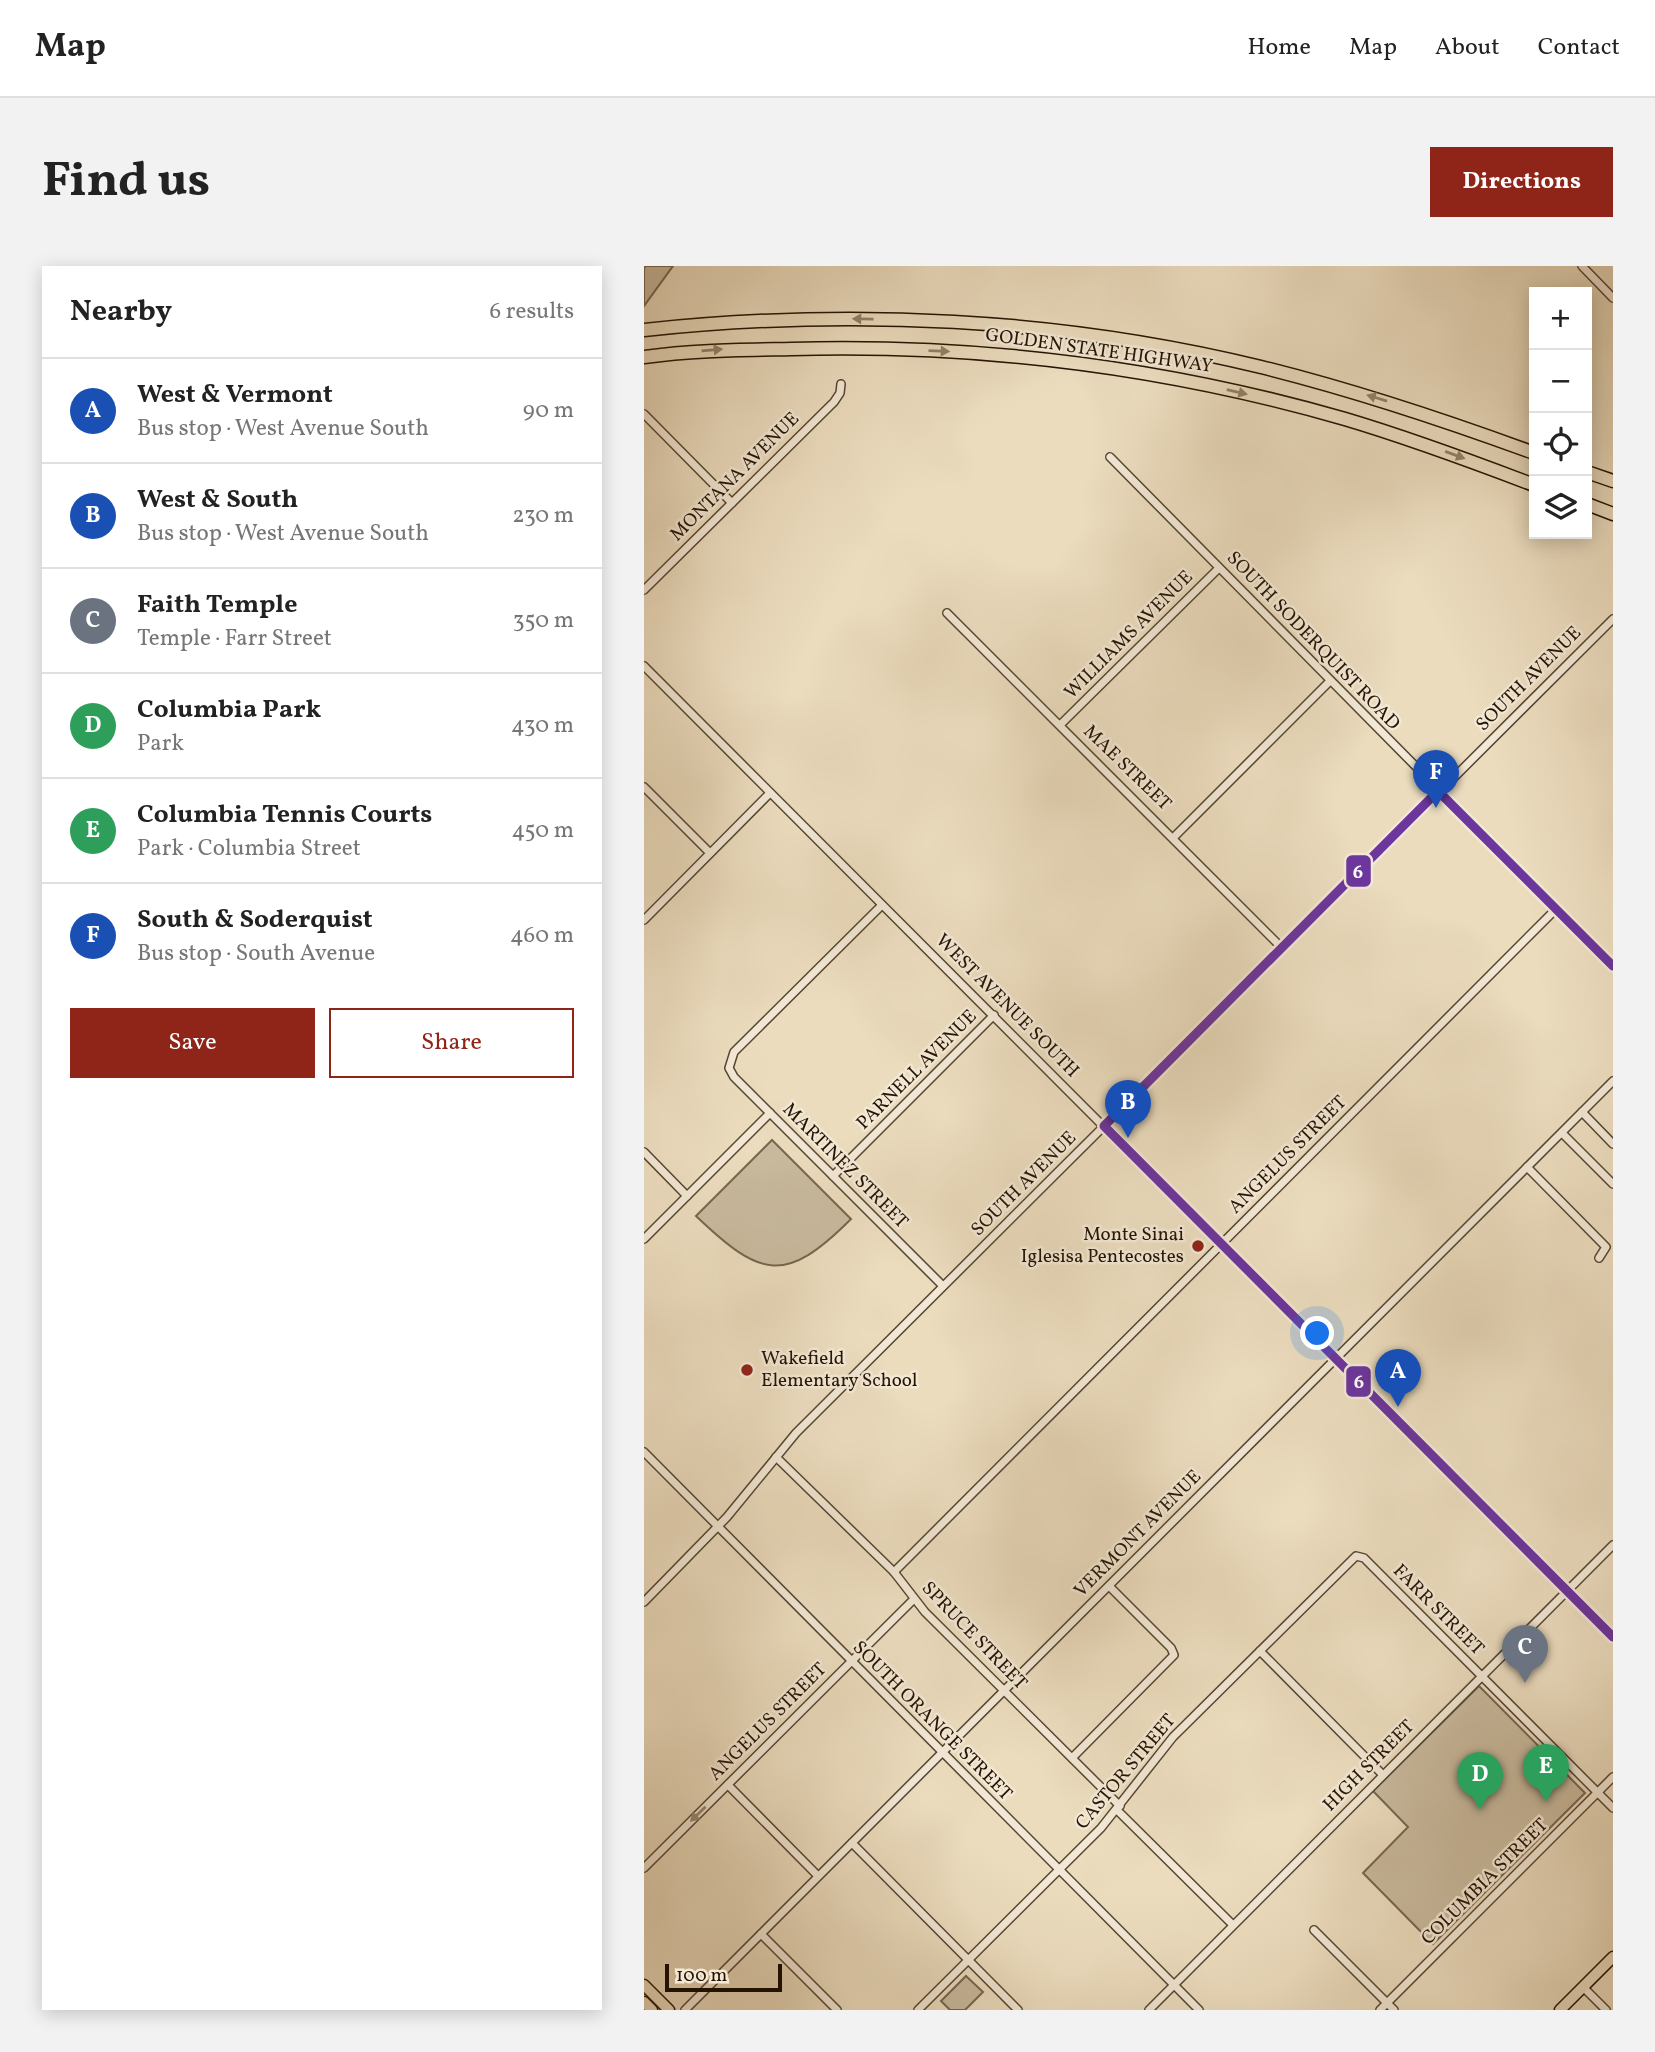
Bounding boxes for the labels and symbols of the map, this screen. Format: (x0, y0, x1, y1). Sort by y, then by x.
one-way arrow (852, 313, 874, 325)
street label: GOLDEN STATE HIGHWAY (984, 322, 1214, 380)
one-way arrow (701, 344, 723, 355)
one-way arrow (929, 345, 951, 356)
one-way arrow (1226, 386, 1248, 397)
one-way arrow (1366, 393, 1387, 403)
street label: MONTANA AVENUE (665, 407, 805, 547)
one-way arrow (1445, 450, 1466, 461)
street label: SOUTH SODERQUIST ROAD (1220, 546, 1406, 736)
street label: WILLIAMS AVENUE (1059, 565, 1199, 705)
street label: SOUTH AVENUE (1471, 621, 1587, 737)
street label: MAE STREET (1077, 719, 1177, 817)
pin: F (1413, 750, 1459, 808)
line badge: 6 (1345, 854, 1372, 888)
text: 6 (1353, 860, 1363, 886)
street label: WEST AVENUE SOUTH (929, 928, 1085, 1084)
street label: PARNELL AVENUE (851, 1004, 983, 1136)
pin: B (1105, 1080, 1151, 1138)
street label: ANGELUS STREET (1223, 1090, 1353, 1220)
street label: MARTINEZ STREET (776, 1097, 914, 1235)
street label: SOUTH AVENUE (966, 1126, 1082, 1242)
place label: Monte Sinai Iglesisa Pentecostes (1021, 1222, 1184, 1270)
marker: Monte Sinai Iglesisa Pentecostes (1190, 1238, 1206, 1254)
your location (1300, 1316, 1334, 1350)
place label: Wakefield Elementary School (761, 1346, 918, 1394)
pin: A (1375, 1349, 1421, 1407)
marker: Wakefield Elementary School (739, 1362, 755, 1378)
line badge: 6 (1345, 1365, 1372, 1398)
text: 6 (1354, 1370, 1364, 1396)
street label: VERMONT AVENUE (1068, 1464, 1208, 1604)
street label: FARR STREET (1387, 1559, 1489, 1661)
street label: SPRUCE STREET (915, 1576, 1033, 1696)
pin: C (1502, 1625, 1548, 1683)
street label: SOUTH ORANGE STREET (846, 1635, 1018, 1807)
street label: ANGELUS STREET (703, 1657, 833, 1787)
street label: CASTOR STREET (1070, 1709, 1182, 1835)
street label: HIGH STREET (1317, 1714, 1421, 1818)
pin: E (1523, 1744, 1569, 1802)
pin: D (1457, 1752, 1503, 1810)
one-way arrow (691, 1805, 707, 1822)
street label: COLUMBIA STREET (1416, 1813, 1554, 1951)
scale bar (665, 1961, 782, 1993)

